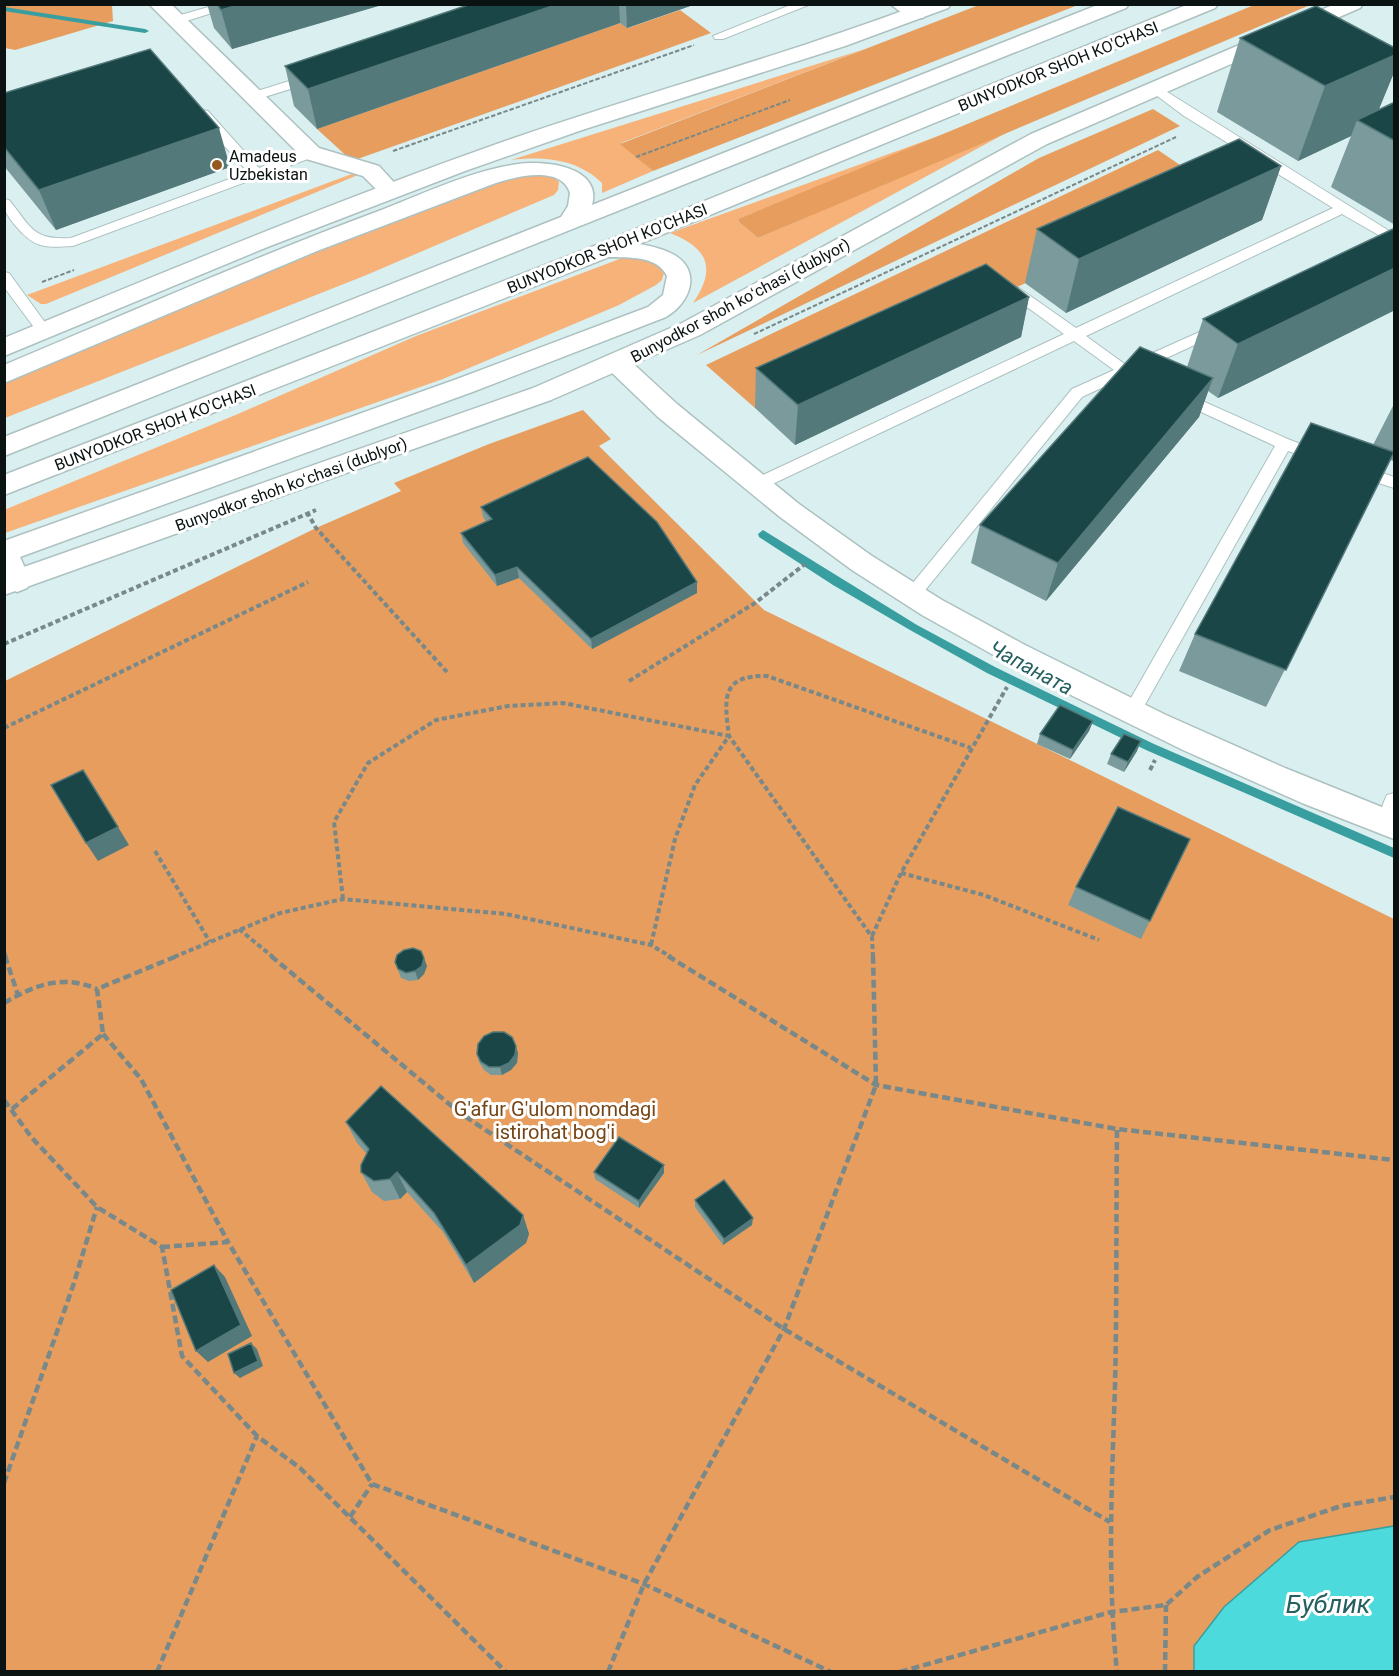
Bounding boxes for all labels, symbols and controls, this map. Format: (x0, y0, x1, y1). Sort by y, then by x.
street label: BUNYODKOR SHOH KO'CHASI (955, 18, 1161, 115)
place label: Amadeus Uzbekistan (229, 147, 308, 184)
marker: Amadeus Uzbekistan (210, 158, 224, 172)
street label: BUNYODKOR SHOH KO'CHASI (504, 200, 710, 297)
street label: Bunyodkor shoh koʻchasi (dublyor) (627, 234, 853, 366)
street label: BUNYODKOR SHOH KO'CHASI (52, 380, 259, 475)
street label: Bunyodkor shoh koʻchasi (dublyor) (173, 434, 410, 535)
water label: Чапаната (985, 636, 1077, 700)
park label: G'afur G'ulom nomdagi istirohat bog'i (454, 1097, 656, 1144)
water label: Бублик (1286, 1589, 1372, 1619)

